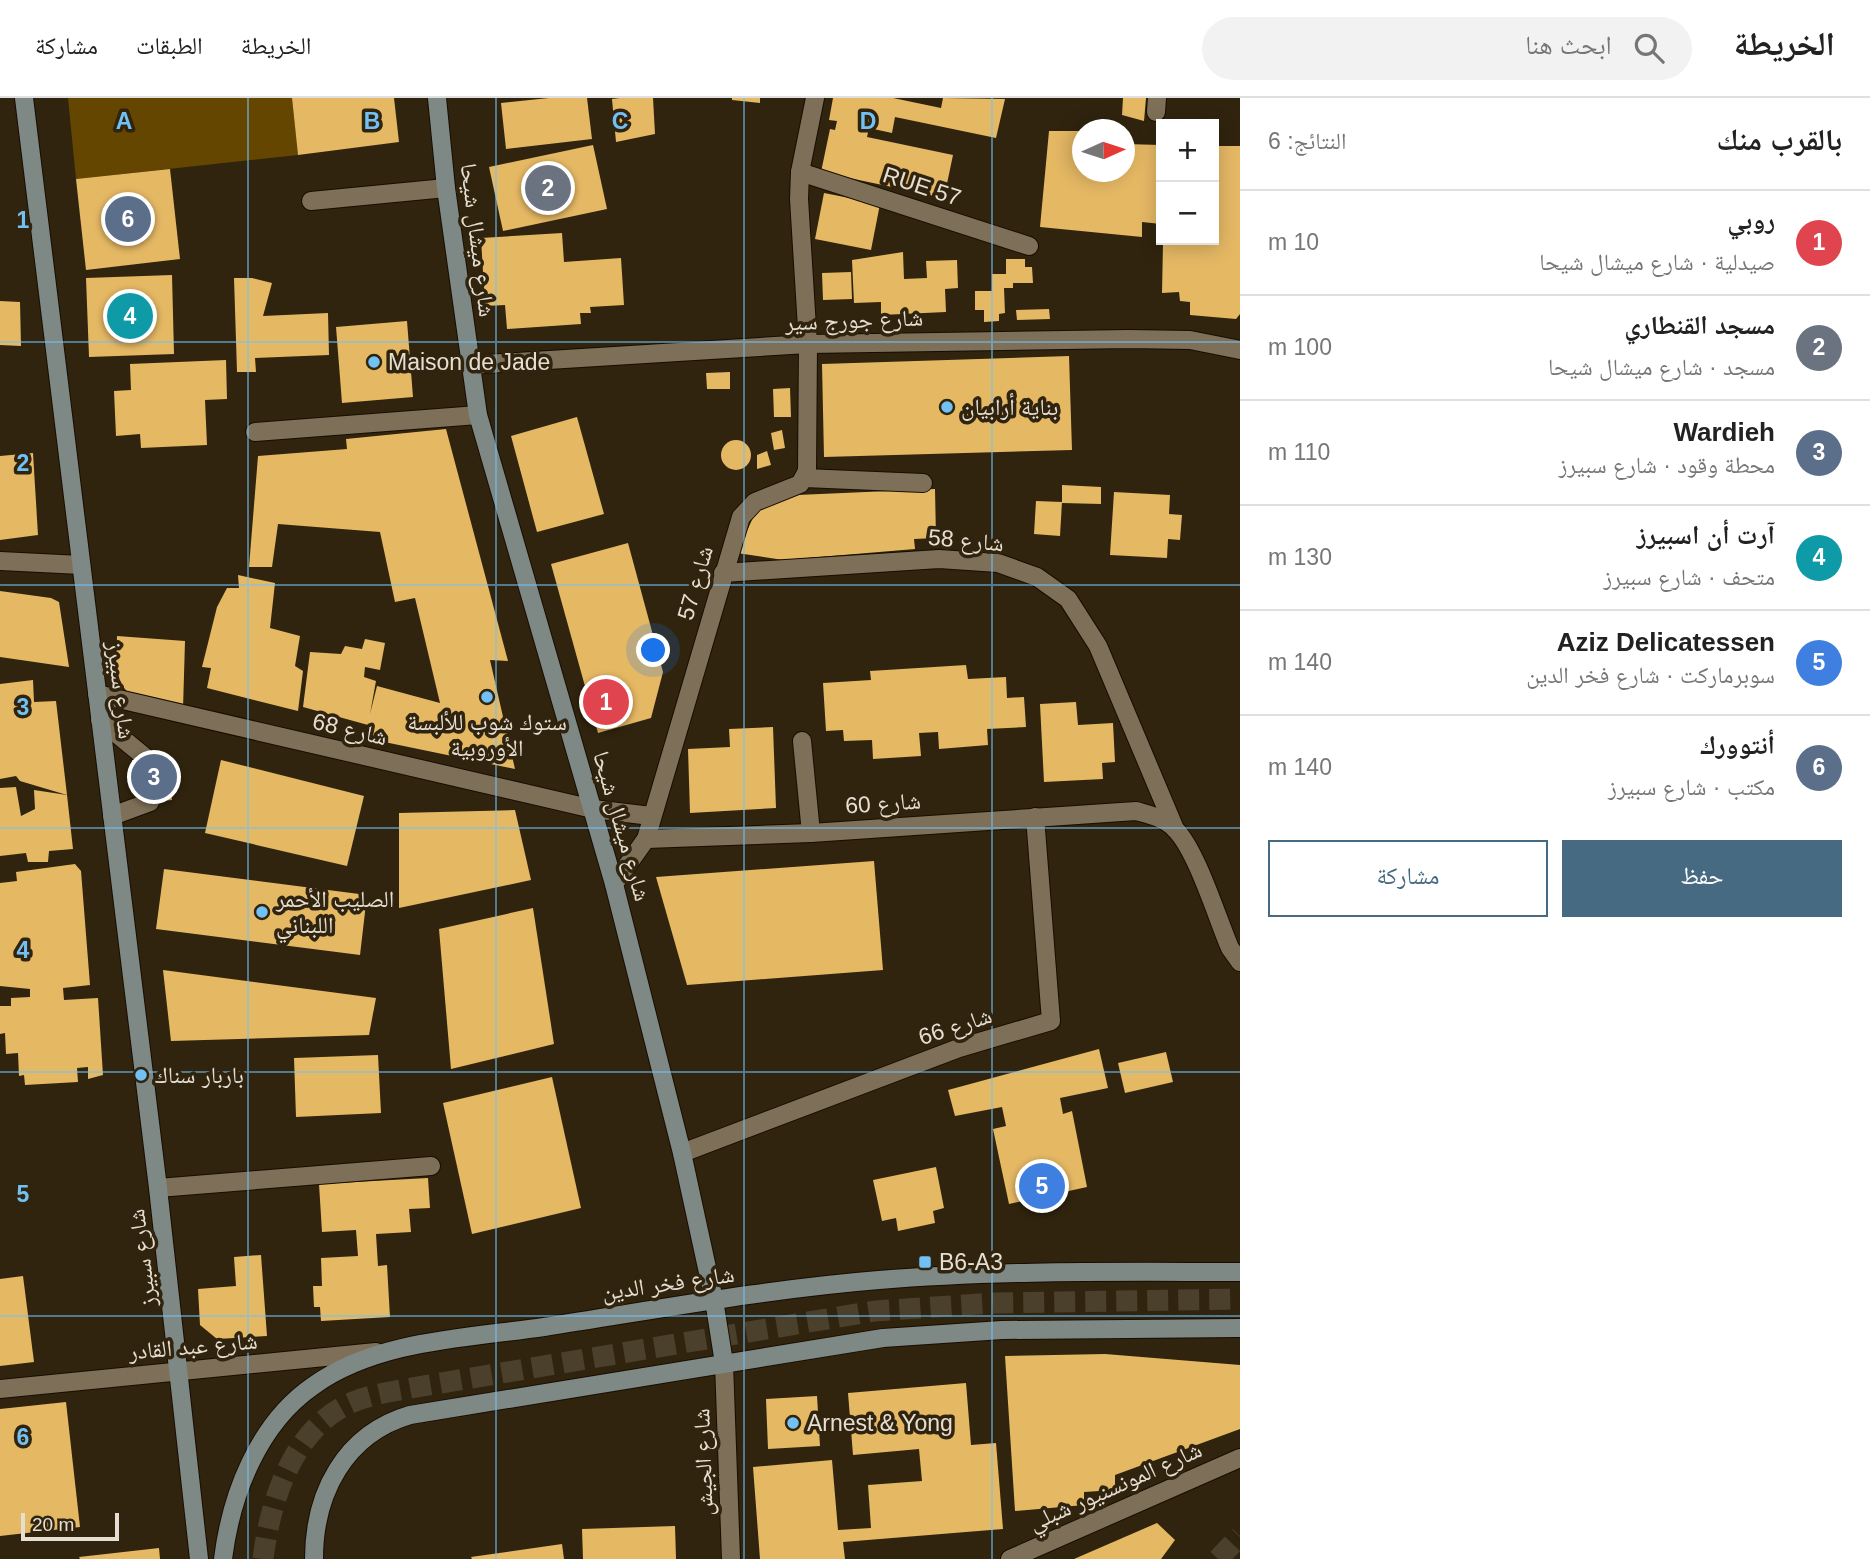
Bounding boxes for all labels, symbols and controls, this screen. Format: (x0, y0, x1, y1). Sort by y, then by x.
search box (1202, 17, 1692, 80)
text: الخريطة (1734, 25, 1835, 62)
icon: search (1630, 29, 1668, 67)
text: ابحث هنا (1525, 30, 1612, 60)
text: مشاركة (35, 32, 98, 59)
text: الطبقات (136, 32, 203, 59)
text: الخريطة (241, 32, 311, 59)
text: A (116, 108, 132, 134)
text: B (364, 108, 380, 134)
text: C (612, 108, 628, 134)
text: D (860, 108, 876, 134)
north arrow (1072, 119, 1135, 182)
map controls (1156, 119, 1219, 245)
button: + (1156, 119, 1219, 182)
text: بالقرب منك (1717, 123, 1842, 156)
text: النتائج: 6 (1268, 128, 1346, 154)
street label: RUE 57 (880, 161, 964, 211)
street label: شارع ميشال شيحا (454, 162, 500, 319)
pin: 2 (525, 162, 571, 214)
button: − (1156, 182, 1219, 245)
pin: 6 (105, 193, 151, 245)
text: روبي (1727, 205, 1775, 235)
text: 1 (17, 207, 30, 233)
text: 10 m (1268, 229, 1319, 255)
text: 1 (1813, 229, 1825, 255)
text: صيدلية · شارع ميشال شيحا (1539, 249, 1775, 275)
pin: 4 (107, 290, 153, 342)
street label: شارع جورج سير (784, 305, 924, 337)
text: مسجد القنطاري (1624, 310, 1775, 340)
text: 100 m (1268, 334, 1332, 360)
text: 2 (1813, 334, 1825, 360)
place label: Maison de Jade (388, 349, 550, 375)
marker: Maison de Jade (366, 354, 382, 370)
text: مسجد · شارع ميشال شيحا (1548, 354, 1775, 380)
place label: بناية أرابيان (961, 393, 1058, 421)
marker: بناية أرابيان (939, 399, 955, 415)
text: Wardieh (1673, 417, 1775, 447)
text: 110 m (1268, 439, 1330, 465)
text: 3 (1813, 439, 1825, 465)
text: 2 (17, 450, 29, 476)
text: محطة وقود · شارع سبيرز (1558, 452, 1775, 478)
text: آرت أن اسبيرز (1637, 520, 1775, 550)
street label: شارع 58 (927, 524, 1005, 558)
street label: شارع 57 (672, 543, 720, 624)
text: 130 m (1268, 544, 1332, 570)
text: 4 (1813, 544, 1825, 570)
text: متحف · شارع سبيرز (1603, 564, 1775, 590)
text: Aziz Delicatessen (1557, 627, 1775, 657)
your location (636, 633, 670, 667)
street label: شارع سبيرز (100, 639, 140, 741)
text: 140 m (1268, 649, 1332, 675)
text: 5 (1813, 649, 1825, 675)
text: سوبرماركت · شارع فخر الدين (1526, 662, 1775, 688)
pin: 1 (583, 676, 629, 728)
marker: ستوك شوب للألبسة الأوروبية (479, 689, 495, 705)
text: 3 (17, 694, 29, 720)
street label: شارع 68 (310, 708, 390, 752)
place label: ستوك شوب للألبسة الأوروبية (407, 709, 567, 762)
text: أنتوورك (1700, 730, 1775, 760)
street label: شارع ميشال شيحا (586, 748, 656, 904)
pin: 3 (131, 751, 177, 803)
text: 140 m (1268, 754, 1332, 780)
text: 6 (1813, 754, 1825, 780)
text: مكتب · شارع سبيرز (1608, 774, 1775, 800)
street label: شارع 60 (844, 787, 922, 821)
button: مشاركة (1268, 840, 1548, 917)
button: حفظ (1562, 840, 1842, 917)
place label: الصليب الأحمر اللبناني (275, 886, 394, 944)
marker: الصليب الأحمر اللبناني (254, 904, 270, 920)
text: 4 (17, 937, 30, 963)
street label: شارع 66 (915, 1002, 996, 1052)
place label: باربار سناك (155, 1062, 244, 1089)
marker: باربار سناك (133, 1067, 149, 1083)
pin: 5 (1019, 1160, 1065, 1212)
text: 5 (17, 1181, 30, 1207)
street label: شارع سبيرز (123, 1207, 163, 1309)
place label: B6-A3 (939, 1249, 1003, 1275)
marker: B6-A3 (917, 1254, 933, 1270)
street label: شارع فخر الدين (600, 1261, 736, 1307)
street label: شارع عبد القادر (127, 1327, 259, 1367)
street label: شارع الجيش (688, 1408, 720, 1516)
place label: Arnest & Yong (807, 1410, 953, 1436)
marker: Arnest & Yong (785, 1415, 801, 1431)
text: 6 (17, 1424, 29, 1450)
street label: شارع المونسنيور شبلي (1024, 1436, 1208, 1541)
scale bar (21, 1510, 119, 1542)
text: 20 m (32, 1514, 74, 1535)

